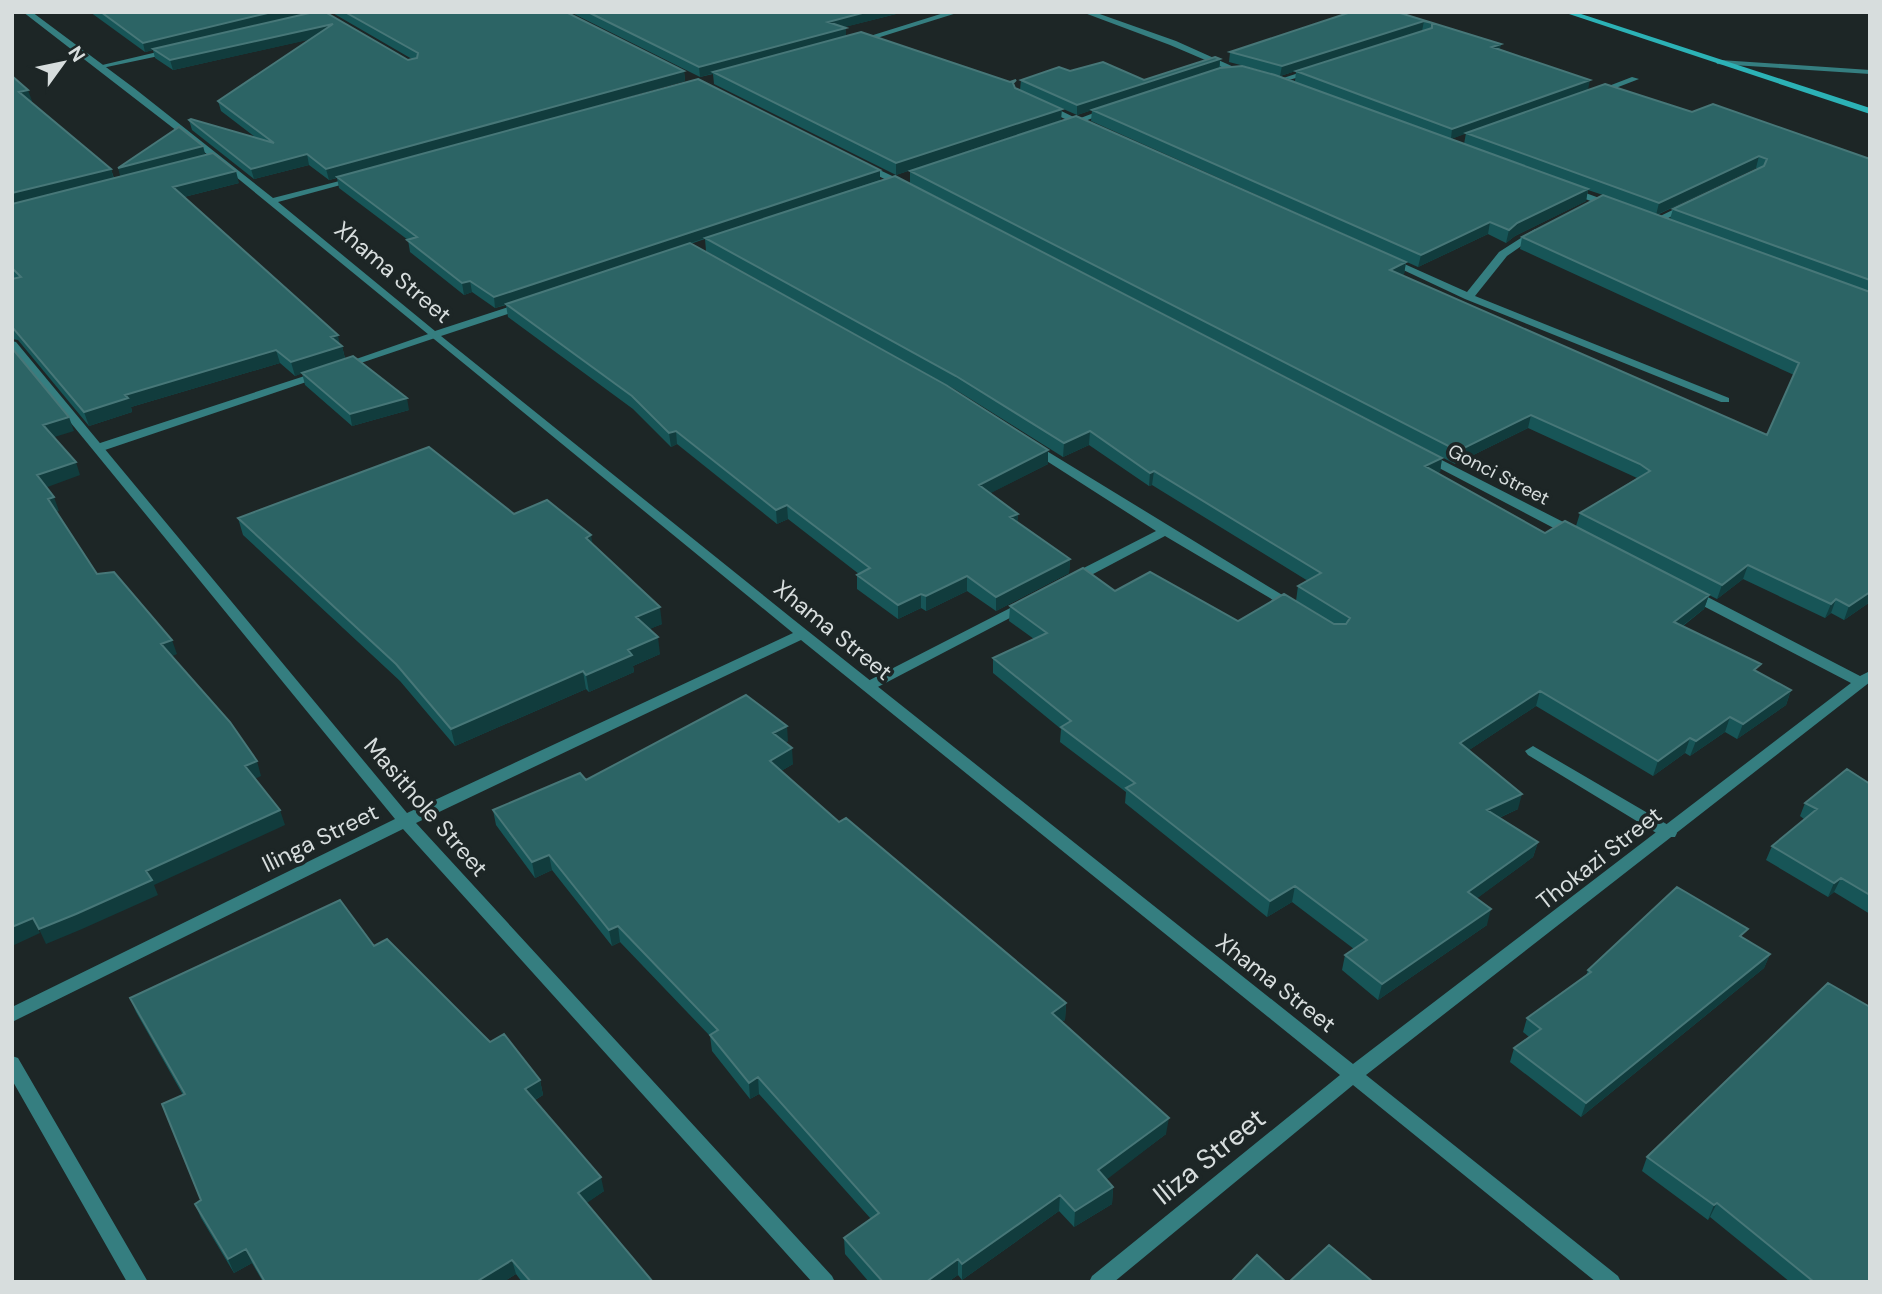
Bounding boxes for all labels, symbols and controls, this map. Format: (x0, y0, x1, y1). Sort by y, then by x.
north arrow (28, 28, 98, 98)
text: N (63, 41, 91, 67)
street label: Xhama Street (328, 214, 458, 330)
street label: Gonci Street (1444, 438, 1554, 511)
street label: Xhama Street (768, 573, 898, 687)
street label: Masithole Street (358, 731, 494, 883)
street label: Ilinga Street (257, 797, 383, 879)
street label: Thokazi Street (1530, 800, 1668, 916)
street label: Xhama Street (1210, 927, 1342, 1039)
street label: Iliza Street (1145, 1100, 1273, 1213)

